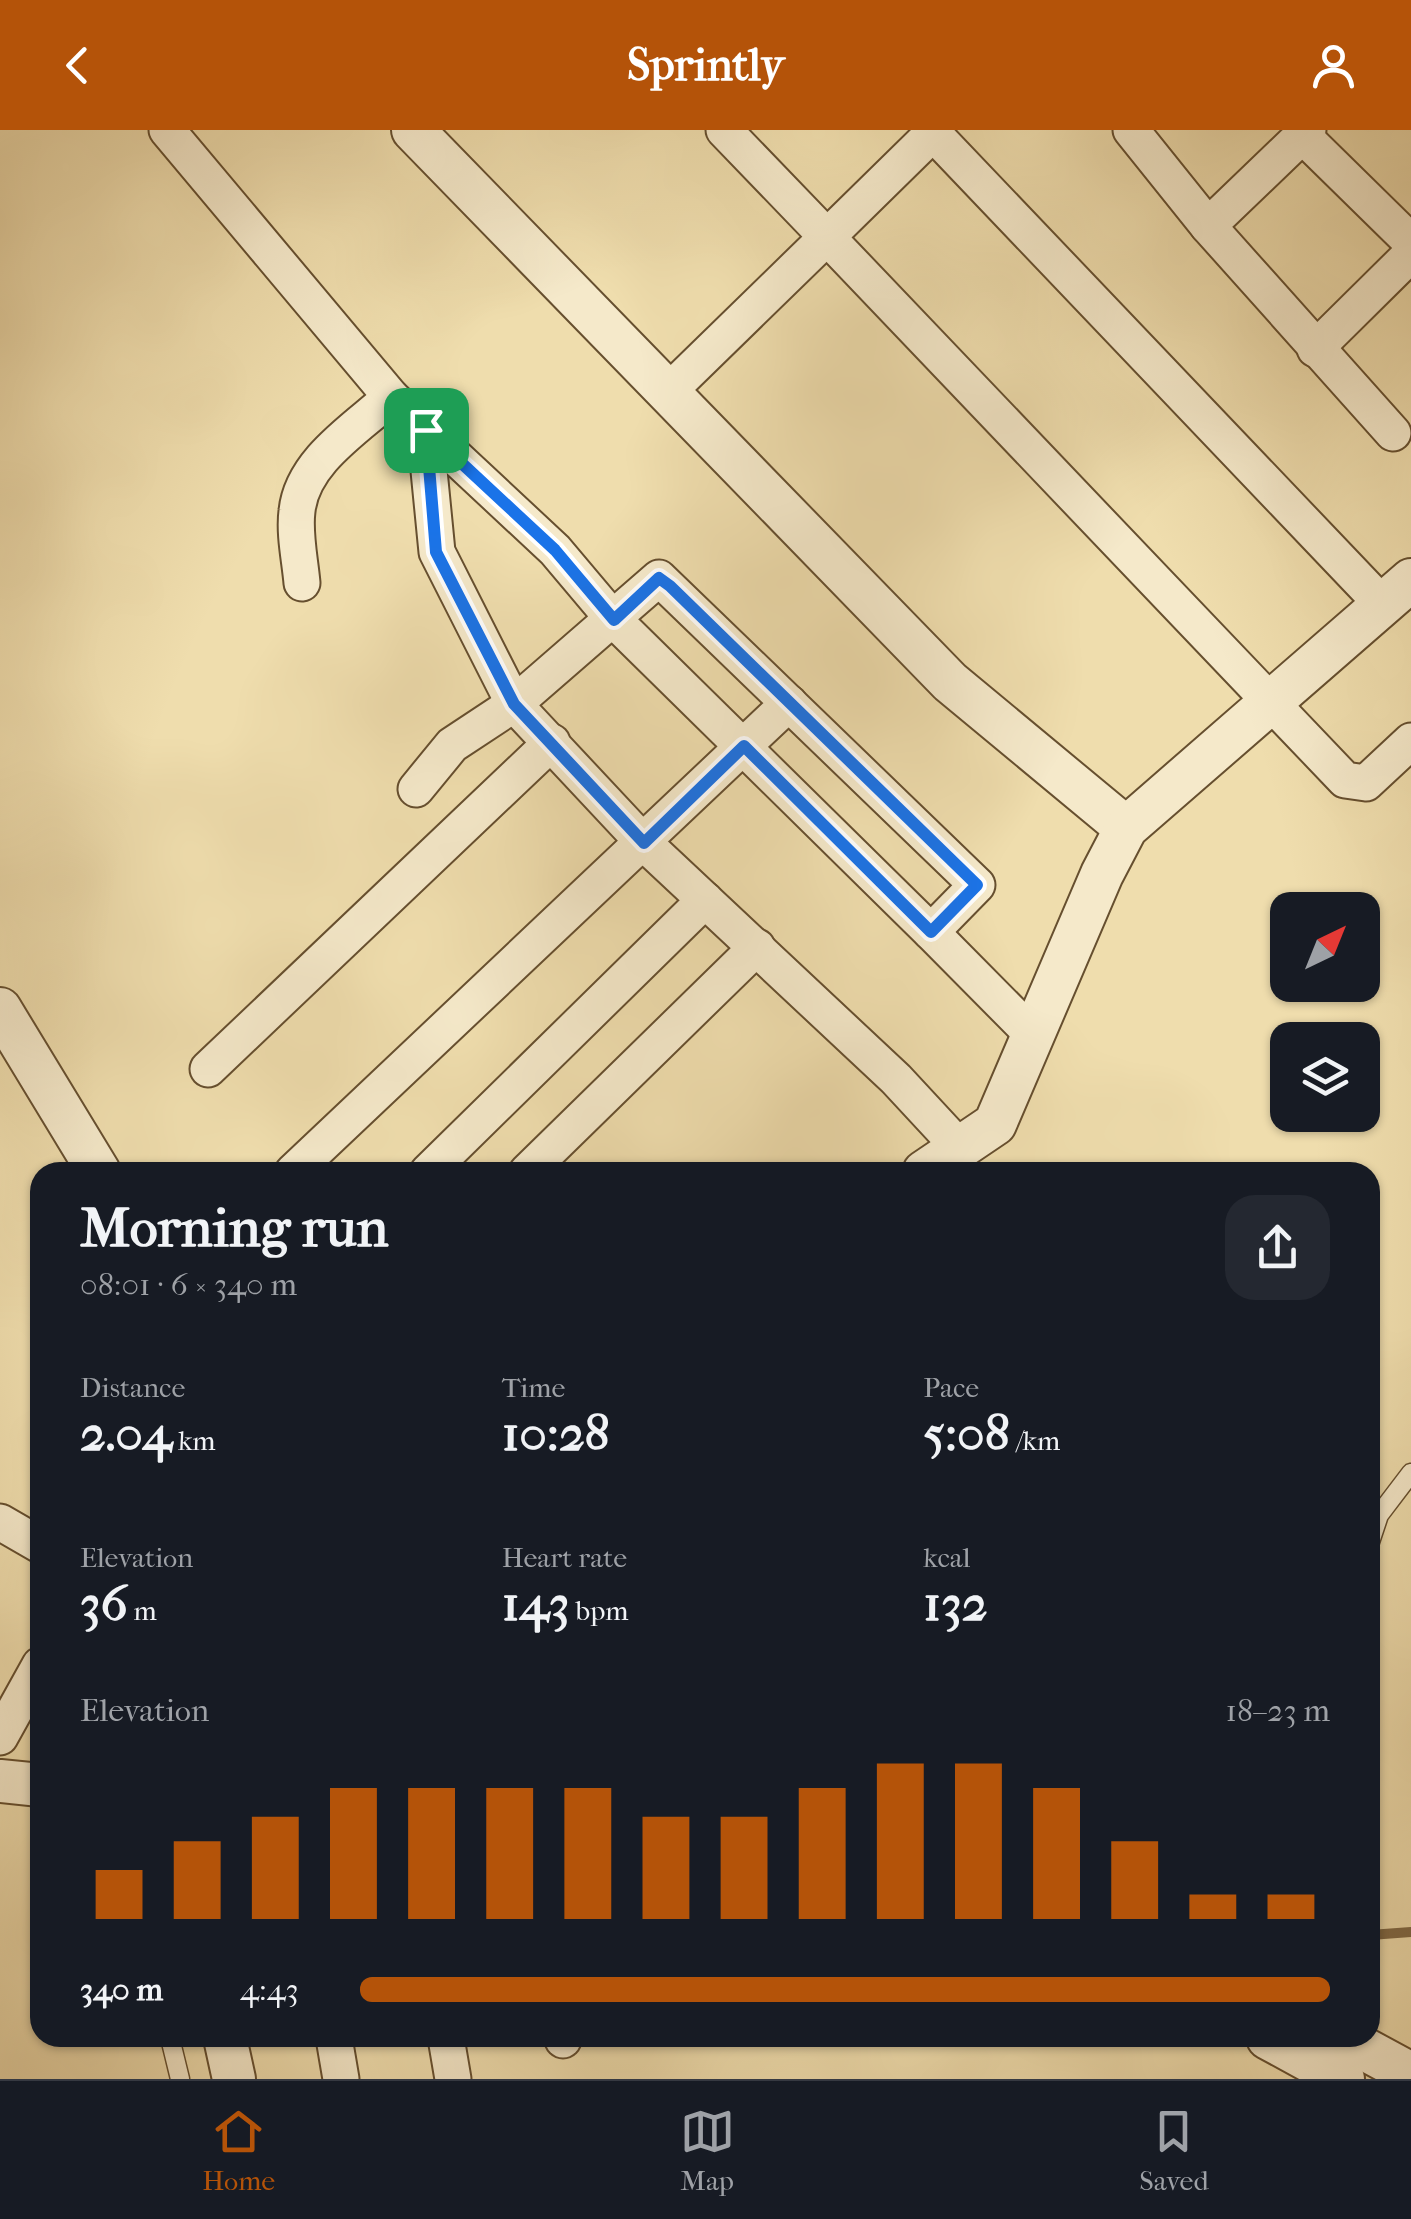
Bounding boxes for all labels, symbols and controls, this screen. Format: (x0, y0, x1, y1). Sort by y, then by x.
icon: back (50, 38, 105, 93)
icon: person (1306, 38, 1361, 93)
text: Sprintly (627, 39, 784, 92)
pin (384, 388, 469, 473)
icon: arrive (399, 403, 454, 458)
north arrow (1270, 892, 1380, 1002)
map controls (1270, 892, 1380, 1132)
button: layers (1270, 1022, 1380, 1132)
button: share (1225, 1195, 1330, 1300)
text: Morning run (80, 1196, 388, 1260)
text: 08:01 · 6 × 340 m (80, 1266, 297, 1303)
text: Distance (80, 1371, 185, 1404)
text: Time (502, 1371, 565, 1404)
text: Pace (923, 1371, 979, 1404)
text: 2.04 (80, 1404, 172, 1463)
text: 10:28 (502, 1404, 610, 1463)
text: 5:08 (923, 1404, 1010, 1463)
text: km (172, 1424, 216, 1457)
text: /km (1010, 1424, 1060, 1457)
text: Elevation (80, 1541, 193, 1574)
text: Heart rate (502, 1541, 627, 1574)
text: kcal (923, 1541, 970, 1574)
text: 36 (80, 1574, 128, 1633)
text: 143 (502, 1574, 570, 1633)
text: 132 (923, 1574, 987, 1633)
text: m (128, 1594, 157, 1627)
text: bpm (570, 1594, 629, 1627)
text: Elevation (80, 1692, 209, 1729)
text: 18–23 m (1226, 1692, 1330, 1729)
text: 340 m (80, 1971, 163, 2008)
text: 4:43 (240, 1971, 299, 2008)
tab: Home (202, 2104, 275, 2197)
tab: Map (680, 2104, 735, 2197)
tab: Saved (1139, 2104, 1209, 2197)

